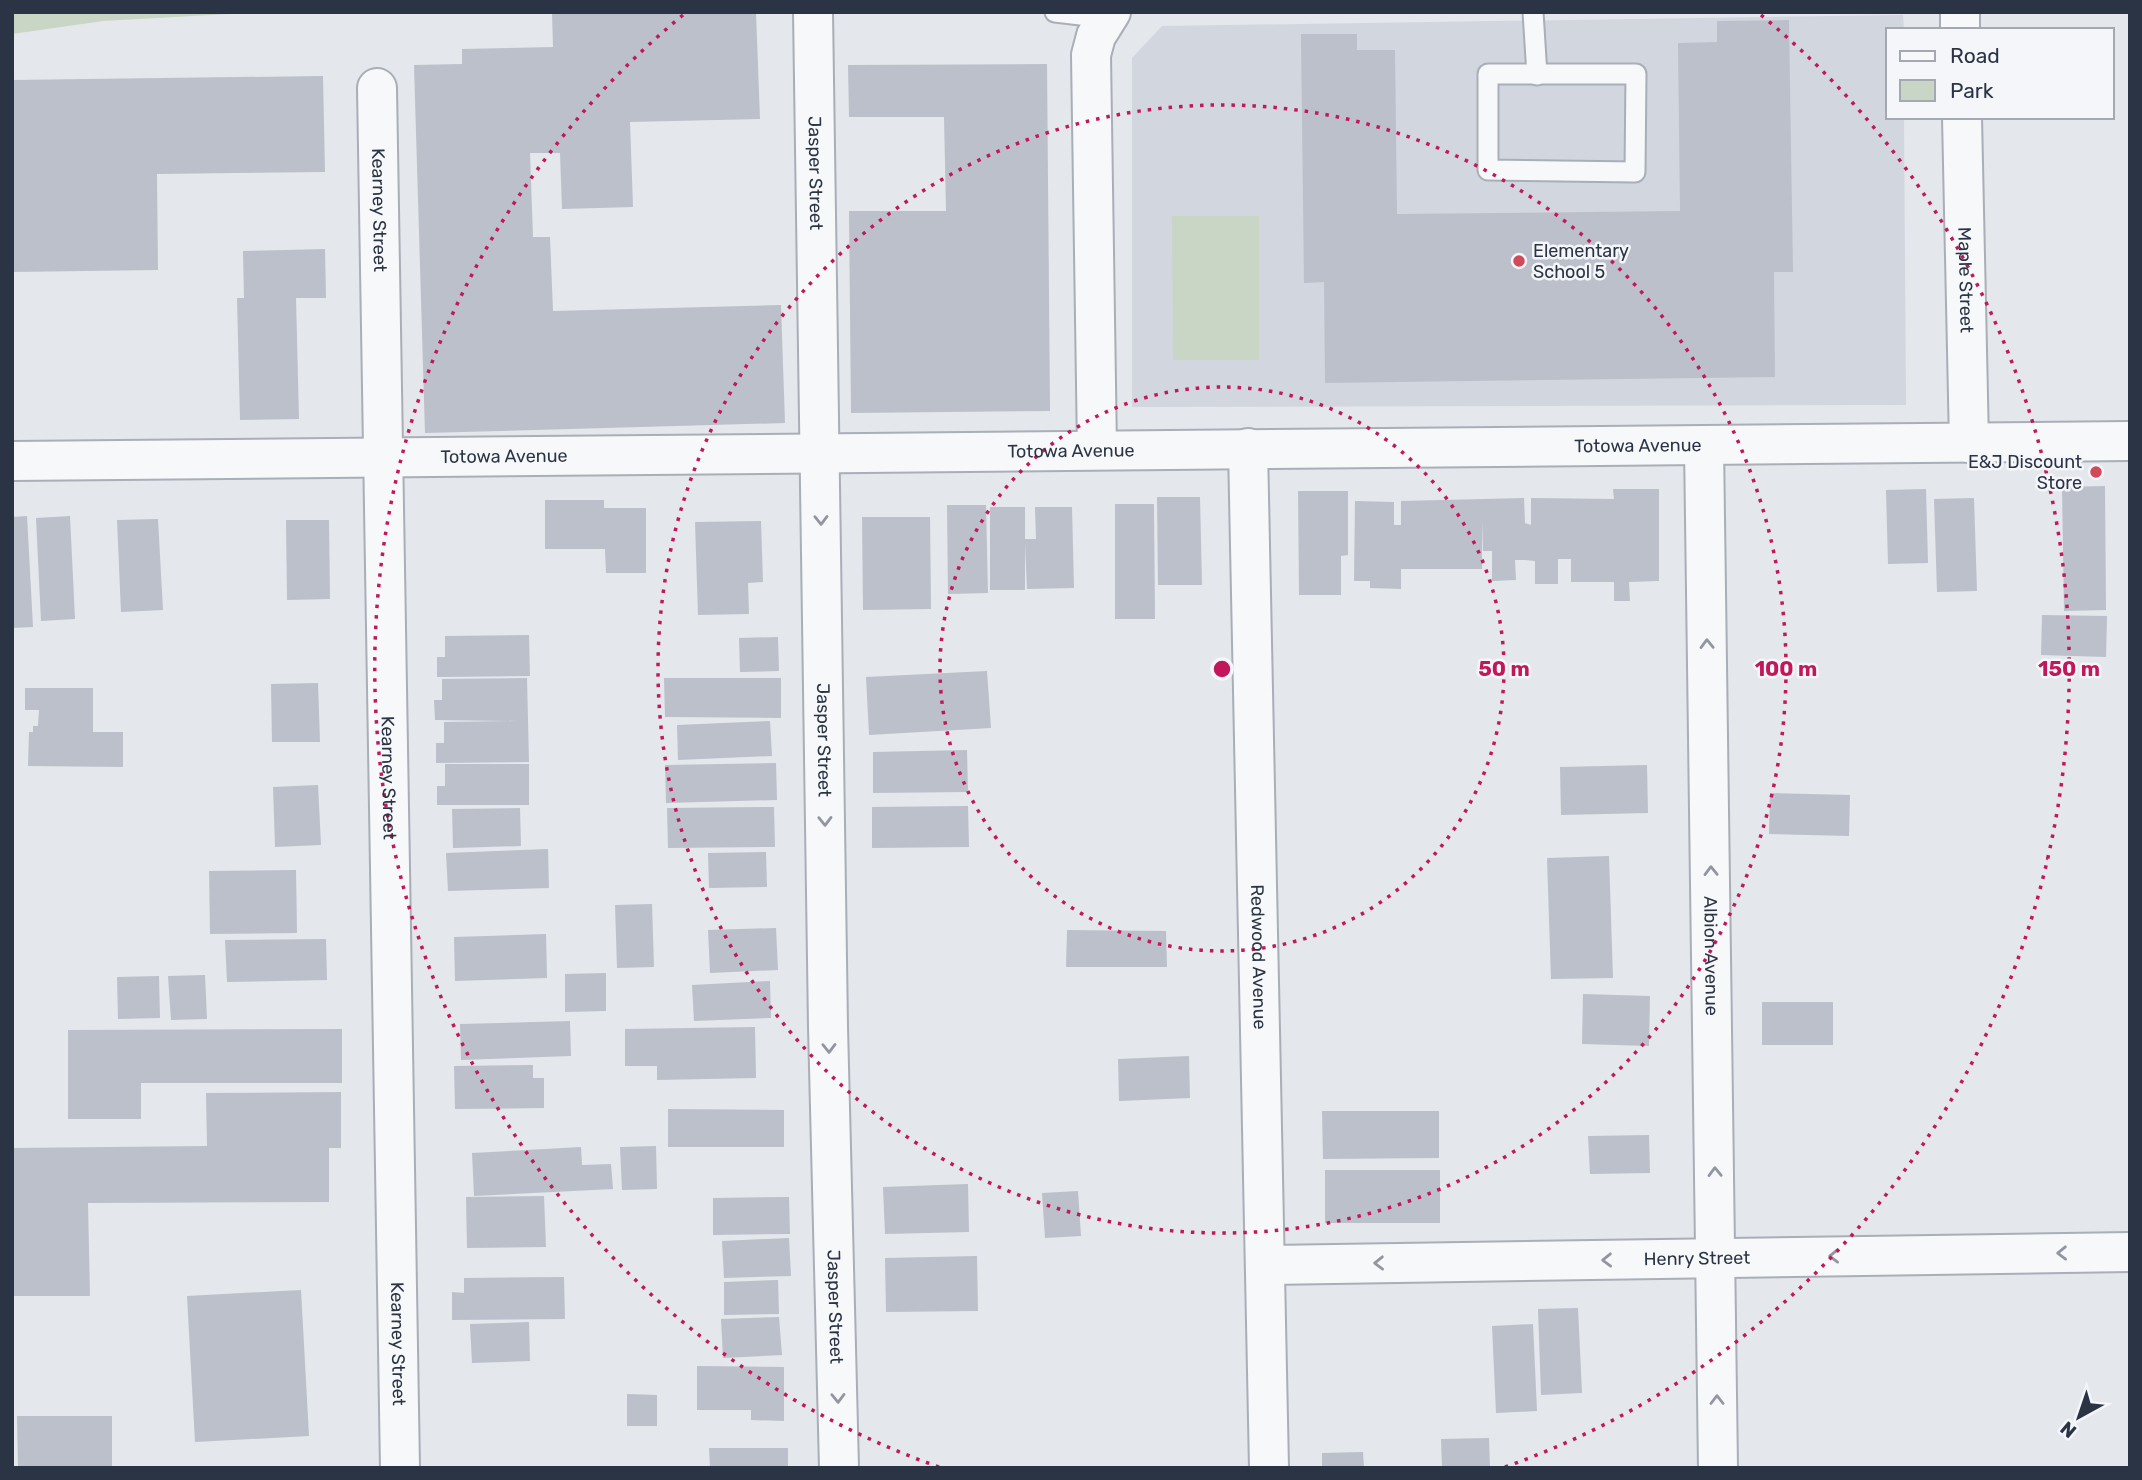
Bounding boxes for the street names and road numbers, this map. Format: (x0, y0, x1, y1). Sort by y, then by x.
street label: Jasper Street (804, 116, 827, 230)
street label: Kearney Street (367, 148, 391, 272)
street label: Maple Street (1953, 227, 1978, 333)
street label: Totowa Avenue (1574, 434, 1702, 457)
street label: Totowa Avenue (1007, 439, 1135, 463)
street label: Totowa Avenue (440, 445, 568, 468)
street label: Jasper Street (812, 683, 836, 797)
street label: Kearney Street (376, 716, 401, 840)
street label: Redwood Avenue (1246, 884, 1271, 1030)
street label: Albion Avenue (1699, 896, 1723, 1016)
street label: Henry Street (1643, 1247, 1750, 1270)
street label: Jasper Street (823, 1249, 847, 1364)
street label: Kearney Street (386, 1282, 410, 1406)

